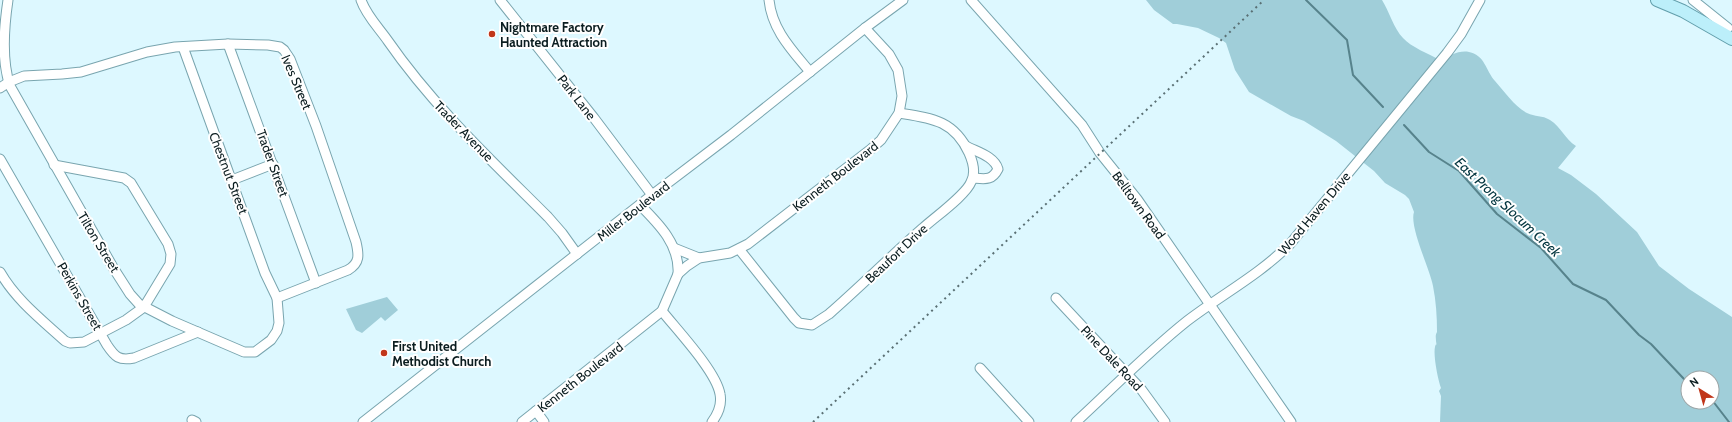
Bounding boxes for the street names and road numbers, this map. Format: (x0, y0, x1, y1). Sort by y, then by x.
street label: Ives Street (278, 52, 316, 112)
street label: Park Lane (554, 71, 600, 123)
street label: Trader Avenue (431, 97, 497, 165)
street label: Trader Street (253, 127, 293, 199)
street label: Chestnut Street (206, 130, 252, 217)
street label: Kenneth Boulevard (789, 138, 881, 214)
street label: Belltown Road (1109, 168, 1169, 242)
street label: Wood Haven Drive (1275, 168, 1354, 258)
street label: Miller Boulevard (593, 178, 673, 244)
street label: Tilton Street (75, 209, 124, 276)
street label: Beaufort Drive (862, 220, 931, 286)
street label: Perkins Street (54, 259, 106, 333)
street label: Pine Dale Road (1078, 322, 1146, 394)
street label: Kenneth Boulevard (534, 339, 626, 415)

